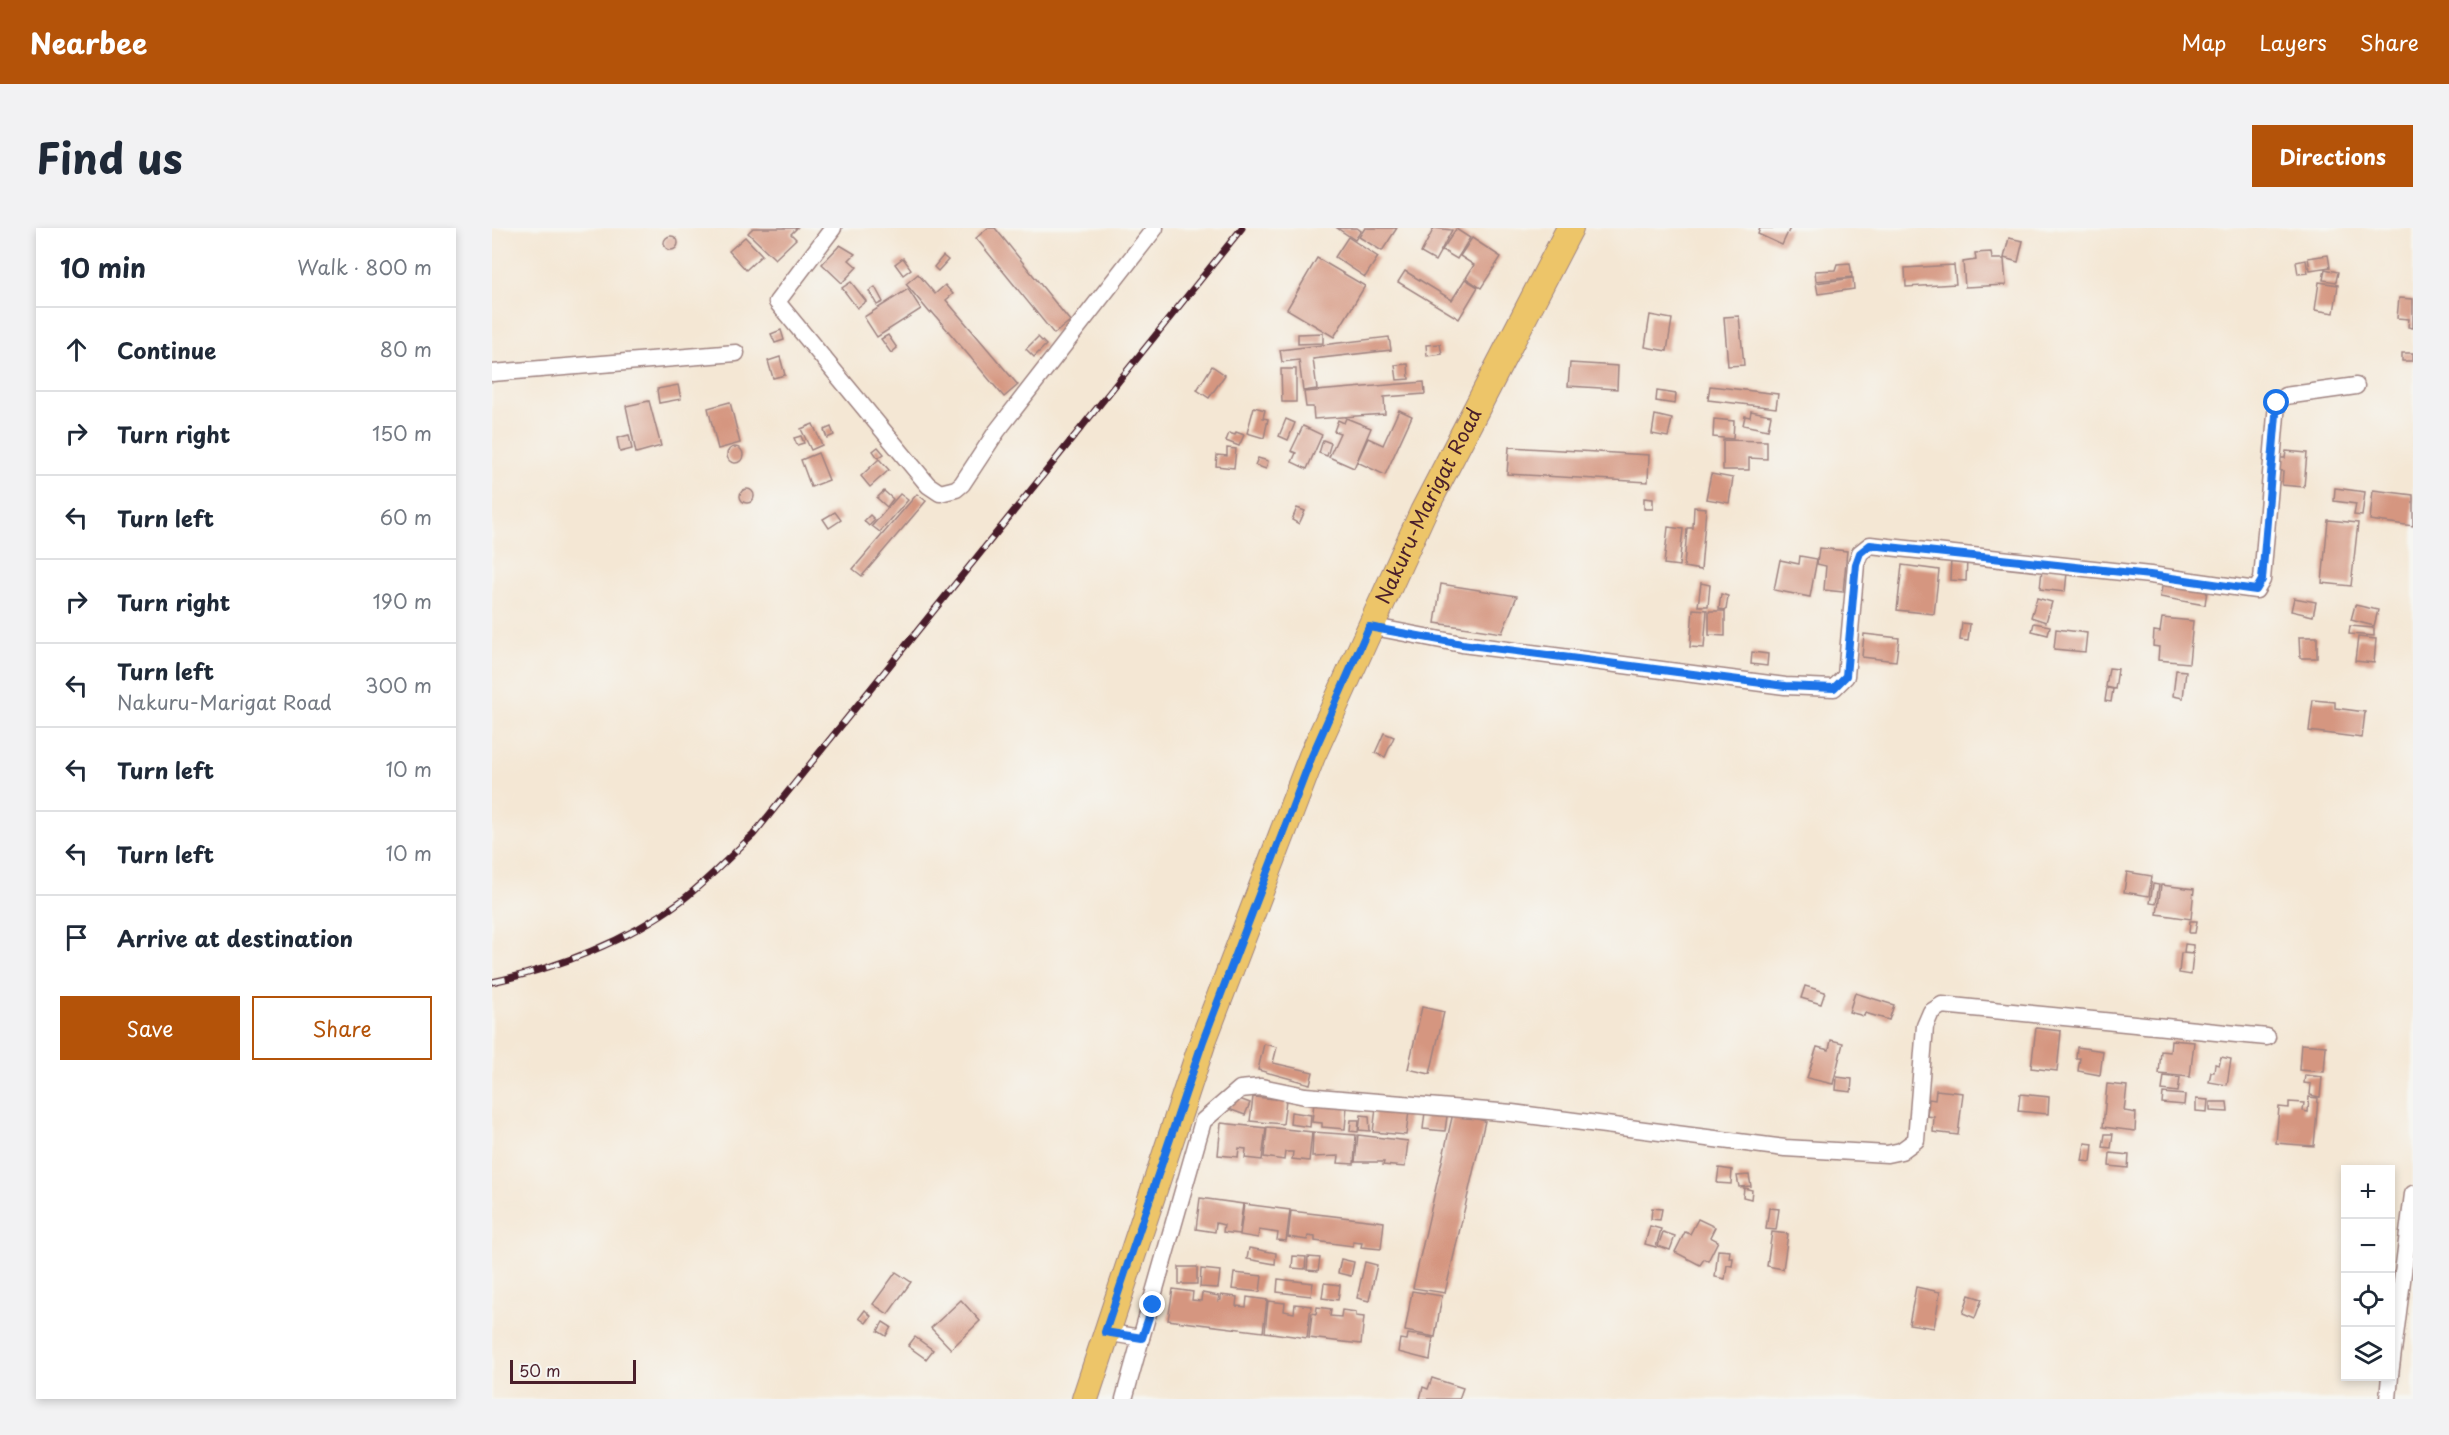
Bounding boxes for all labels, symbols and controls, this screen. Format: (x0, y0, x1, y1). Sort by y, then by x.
text: Nearbee (30, 21, 147, 64)
text: Map (2182, 26, 2226, 58)
text: Layers (2259, 26, 2327, 58)
text: Share (2360, 26, 2419, 58)
text: Find us (36, 125, 183, 188)
button: Directions (2252, 125, 2413, 187)
text: 10 min (60, 248, 146, 287)
text: Walk · 800 m (297, 252, 432, 282)
icon: ahead (60, 333, 93, 366)
text: Continue (117, 333, 216, 366)
text: 80 m (380, 334, 432, 364)
route start (2263, 389, 2289, 415)
street label: Nakuru-Marigat Road (1367, 402, 1488, 608)
icon: right (60, 417, 93, 450)
text: Turn right (117, 417, 230, 450)
text: 150 m (372, 418, 432, 448)
icon: left (60, 501, 93, 534)
text: Turn left (117, 501, 214, 534)
text: 60 m (380, 502, 432, 532)
icon: right (60, 585, 93, 618)
text: Turn right (117, 585, 230, 618)
text: 190 m (373, 586, 432, 616)
text: Turn left (117, 654, 214, 687)
icon: left (60, 669, 93, 702)
text: 300 m (365, 670, 432, 700)
text: Nakuru-Marigat Road (117, 687, 332, 717)
icon: left (60, 753, 93, 786)
text: Turn left (117, 753, 214, 786)
text: 10 m (385, 754, 432, 784)
icon: left (60, 837, 93, 870)
text: Turn left (117, 837, 214, 870)
text: 10 m (385, 838, 432, 868)
icon: arrive (60, 921, 93, 954)
text: Arrive at destination (117, 921, 353, 954)
button: Save (60, 996, 240, 1060)
button: Share (252, 996, 432, 1060)
map controls (2341, 1165, 2395, 1381)
button: + (2341, 1165, 2395, 1219)
button: − (2341, 1219, 2395, 1273)
button: locate (2341, 1273, 2395, 1327)
route end (1139, 1291, 1165, 1317)
button: layers (2341, 1327, 2395, 1381)
scale bar (510, 1357, 636, 1384)
text: 50 m (519, 1358, 560, 1382)

